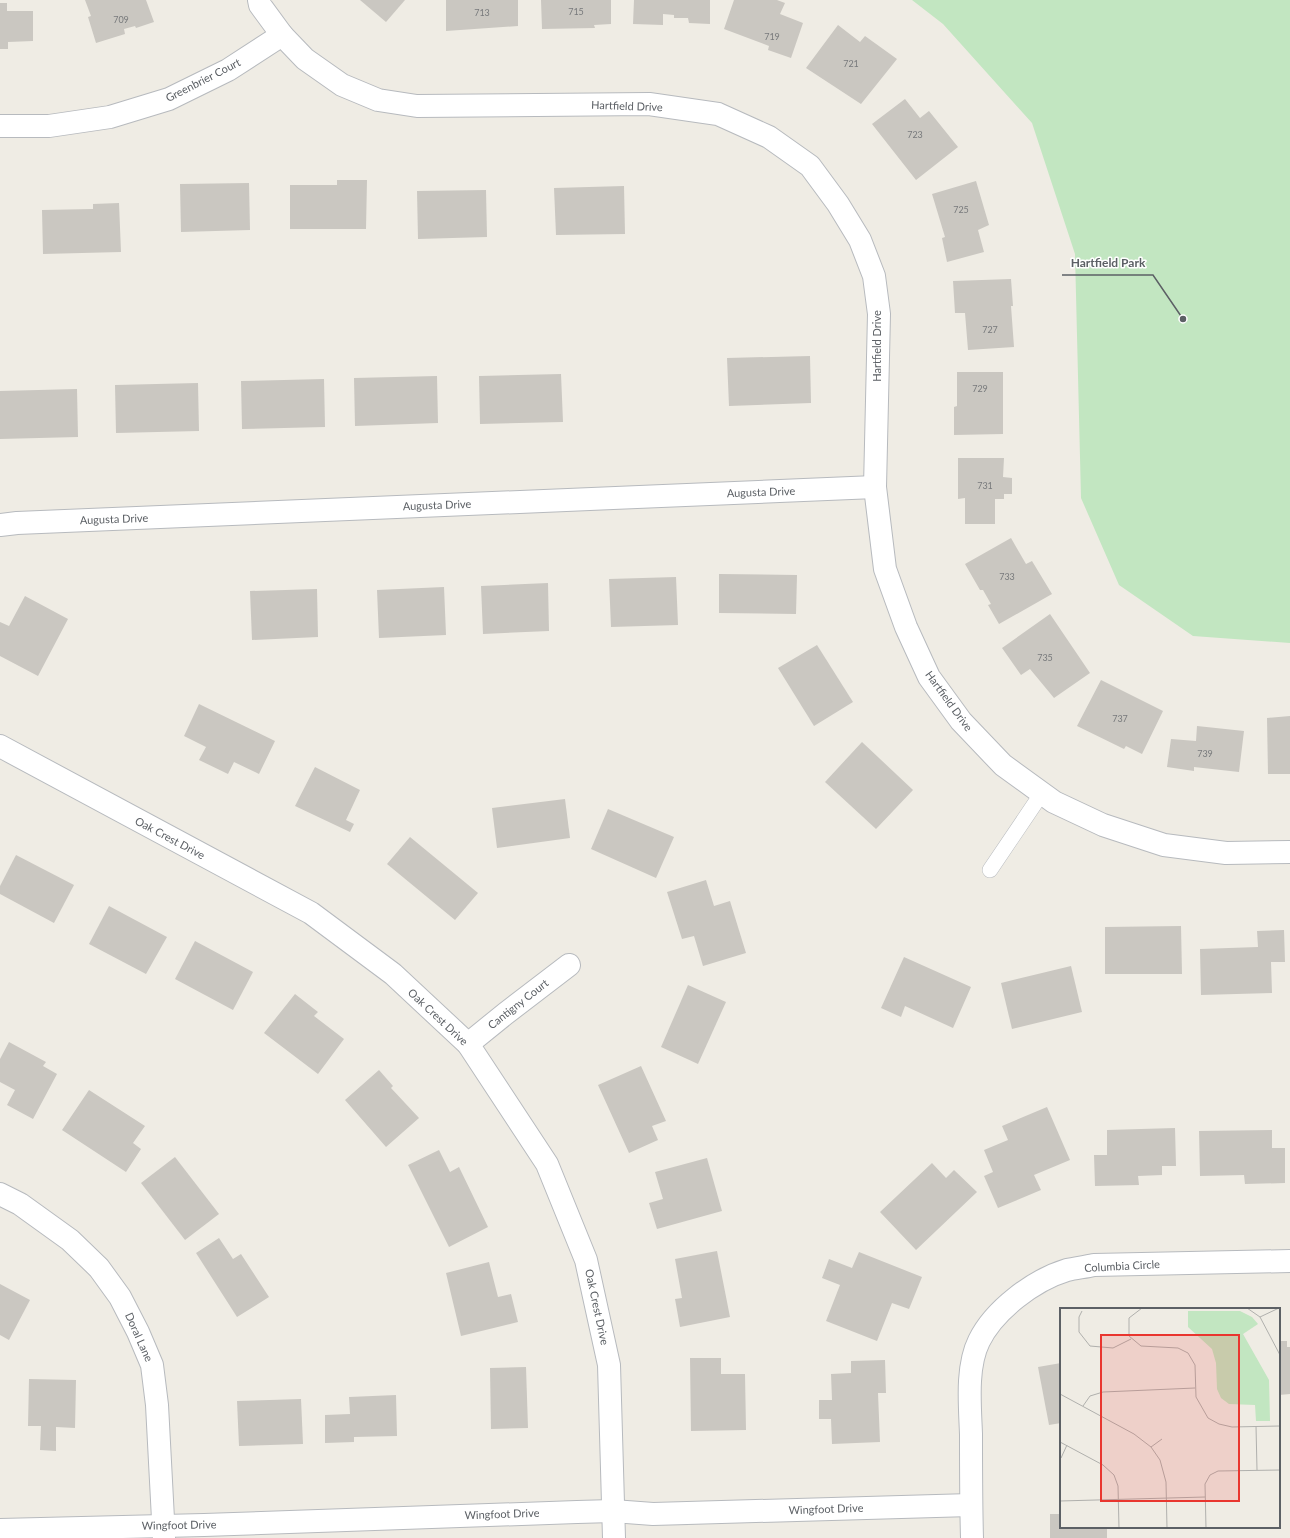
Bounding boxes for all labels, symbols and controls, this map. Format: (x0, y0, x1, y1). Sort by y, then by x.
house number: 715 (568, 6, 584, 17)
house number: 713 (474, 7, 490, 18)
house number: 709 (113, 14, 129, 25)
house number: 719 (764, 31, 780, 42)
street label: Greenbrier Court (163, 55, 242, 104)
house number: 721 (843, 58, 859, 69)
street label: Hartfield Drive (591, 98, 663, 113)
house number: 723 (907, 129, 923, 140)
house number: 725 (953, 204, 969, 215)
callout: Hartfield Park (1062, 251, 1153, 275)
text: Hartfield Park (1071, 255, 1146, 270)
street label: Hartfield Drive (870, 310, 883, 382)
house number: 727 (982, 324, 998, 335)
house number: 729 (972, 383, 988, 394)
house number: 731 (977, 480, 993, 491)
street label: Augusta Drive (727, 484, 796, 499)
street label: Augusta Drive (403, 497, 472, 512)
street label: Augusta Drive (80, 511, 149, 526)
house number: 733 (999, 571, 1015, 582)
house number: 735 (1037, 652, 1053, 663)
street label: Hartfield Drive (923, 668, 976, 734)
house number: 737 (1112, 713, 1128, 724)
house number: 739 (1197, 748, 1213, 759)
street label: Oak Crest Drive (133, 814, 208, 862)
street label: Cantigny Court (485, 976, 551, 1031)
street label: Oak Crest Drive (406, 986, 471, 1048)
street label: Columbia Circle (1084, 1257, 1160, 1274)
street label: Oak Crest Drive (583, 1268, 612, 1346)
inset map (1060, 1308, 1280, 1528)
street label: Doral Lane (123, 1310, 156, 1364)
street label: Wingfoot Drive (788, 1501, 864, 1516)
street label: Wingfoot Drive (464, 1506, 540, 1521)
street label: Wingfoot Drive (141, 1517, 217, 1532)

